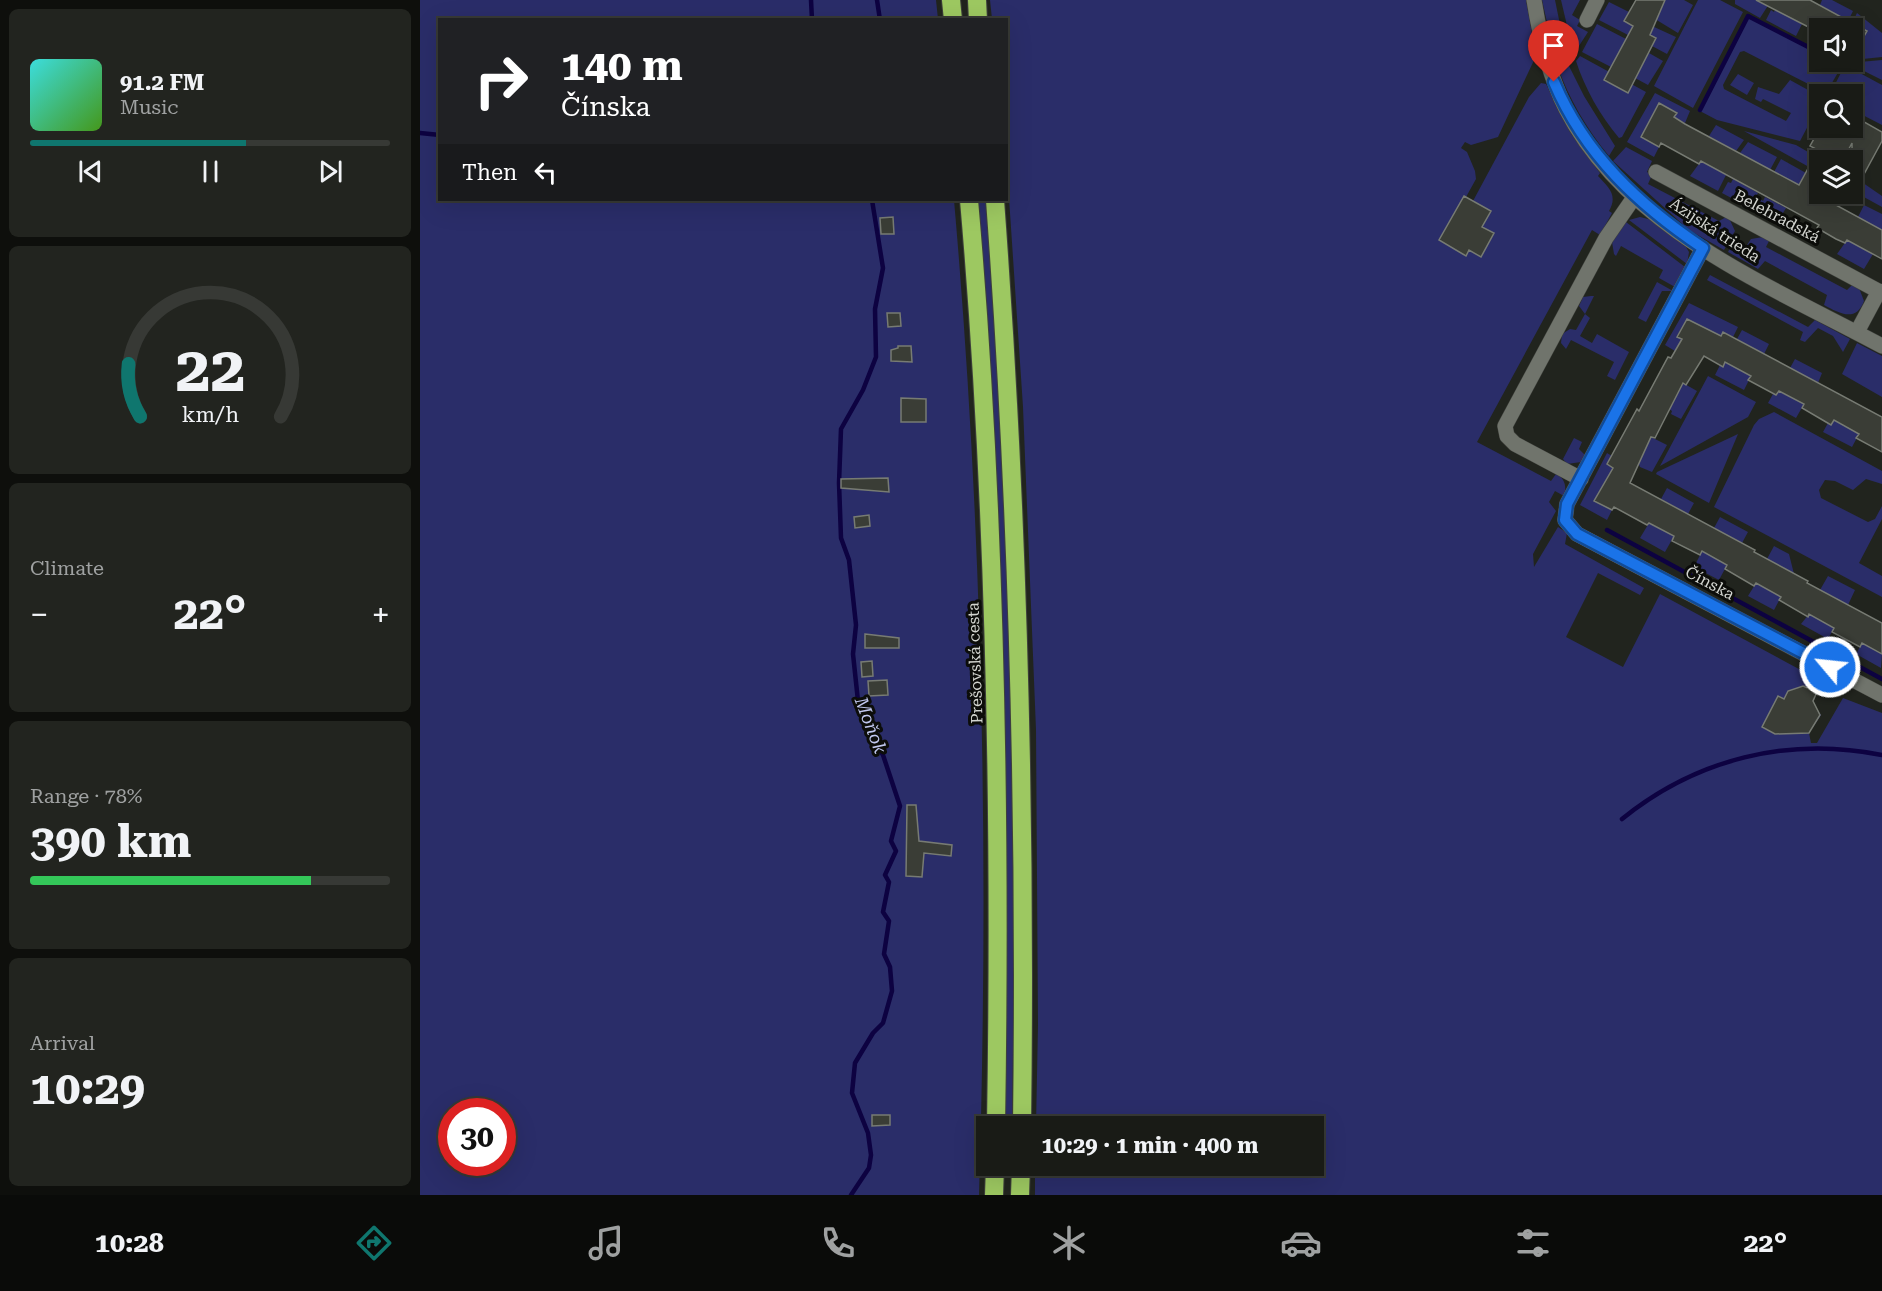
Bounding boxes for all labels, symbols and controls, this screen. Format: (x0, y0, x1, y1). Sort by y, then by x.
map controls (1809, 18, 1863, 204)
button: sound (1809, 18, 1863, 72)
pin (1528, 20, 1579, 82)
icon: arrive (1537, 29, 1570, 62)
text: 140 m (561, 41, 683, 90)
icon: right (462, 42, 540, 120)
text: 91.2 FM (120, 70, 204, 95)
button: search (1809, 84, 1863, 138)
text: Čínska (561, 91, 650, 123)
text: Music (120, 95, 179, 119)
button: layers (1809, 150, 1863, 204)
icon: previous (74, 155, 107, 188)
icon: pause (194, 155, 227, 188)
icon: next (314, 155, 347, 188)
icon: left (529, 156, 562, 189)
text: Then (462, 160, 517, 185)
street label: Belehradská (1731, 185, 1823, 247)
street label: Ázijská trieda (1666, 194, 1764, 266)
text: 22 (175, 333, 245, 406)
text: km/h (181, 403, 239, 428)
text: Climate (30, 556, 104, 580)
street label: Čínska (1682, 562, 1738, 604)
text: 22° (174, 587, 246, 640)
text: − (30, 595, 48, 634)
text: + (372, 595, 390, 634)
street label: Prešovská cesta (963, 602, 987, 724)
position arrow (1798, 635, 1862, 699)
water label: Moňok (850, 693, 891, 756)
text: Range · 78% (30, 784, 142, 808)
text: 390 km (30, 815, 191, 868)
text: Arrival (30, 1031, 95, 1055)
text: 10:29 (30, 1062, 145, 1115)
speed limit sign: 30 (438, 1098, 516, 1176)
text: 10:29 · 1 min · 400 m (1041, 1133, 1259, 1158)
icon: directions (353, 1222, 395, 1264)
icon: music (585, 1222, 627, 1264)
icon: phone (817, 1222, 859, 1264)
icon: climate (1048, 1222, 1090, 1264)
icon: car (1280, 1222, 1322, 1264)
icon: filters (1512, 1222, 1554, 1264)
text: 10:28 (95, 1227, 164, 1259)
text: 22° (1743, 1227, 1787, 1259)

